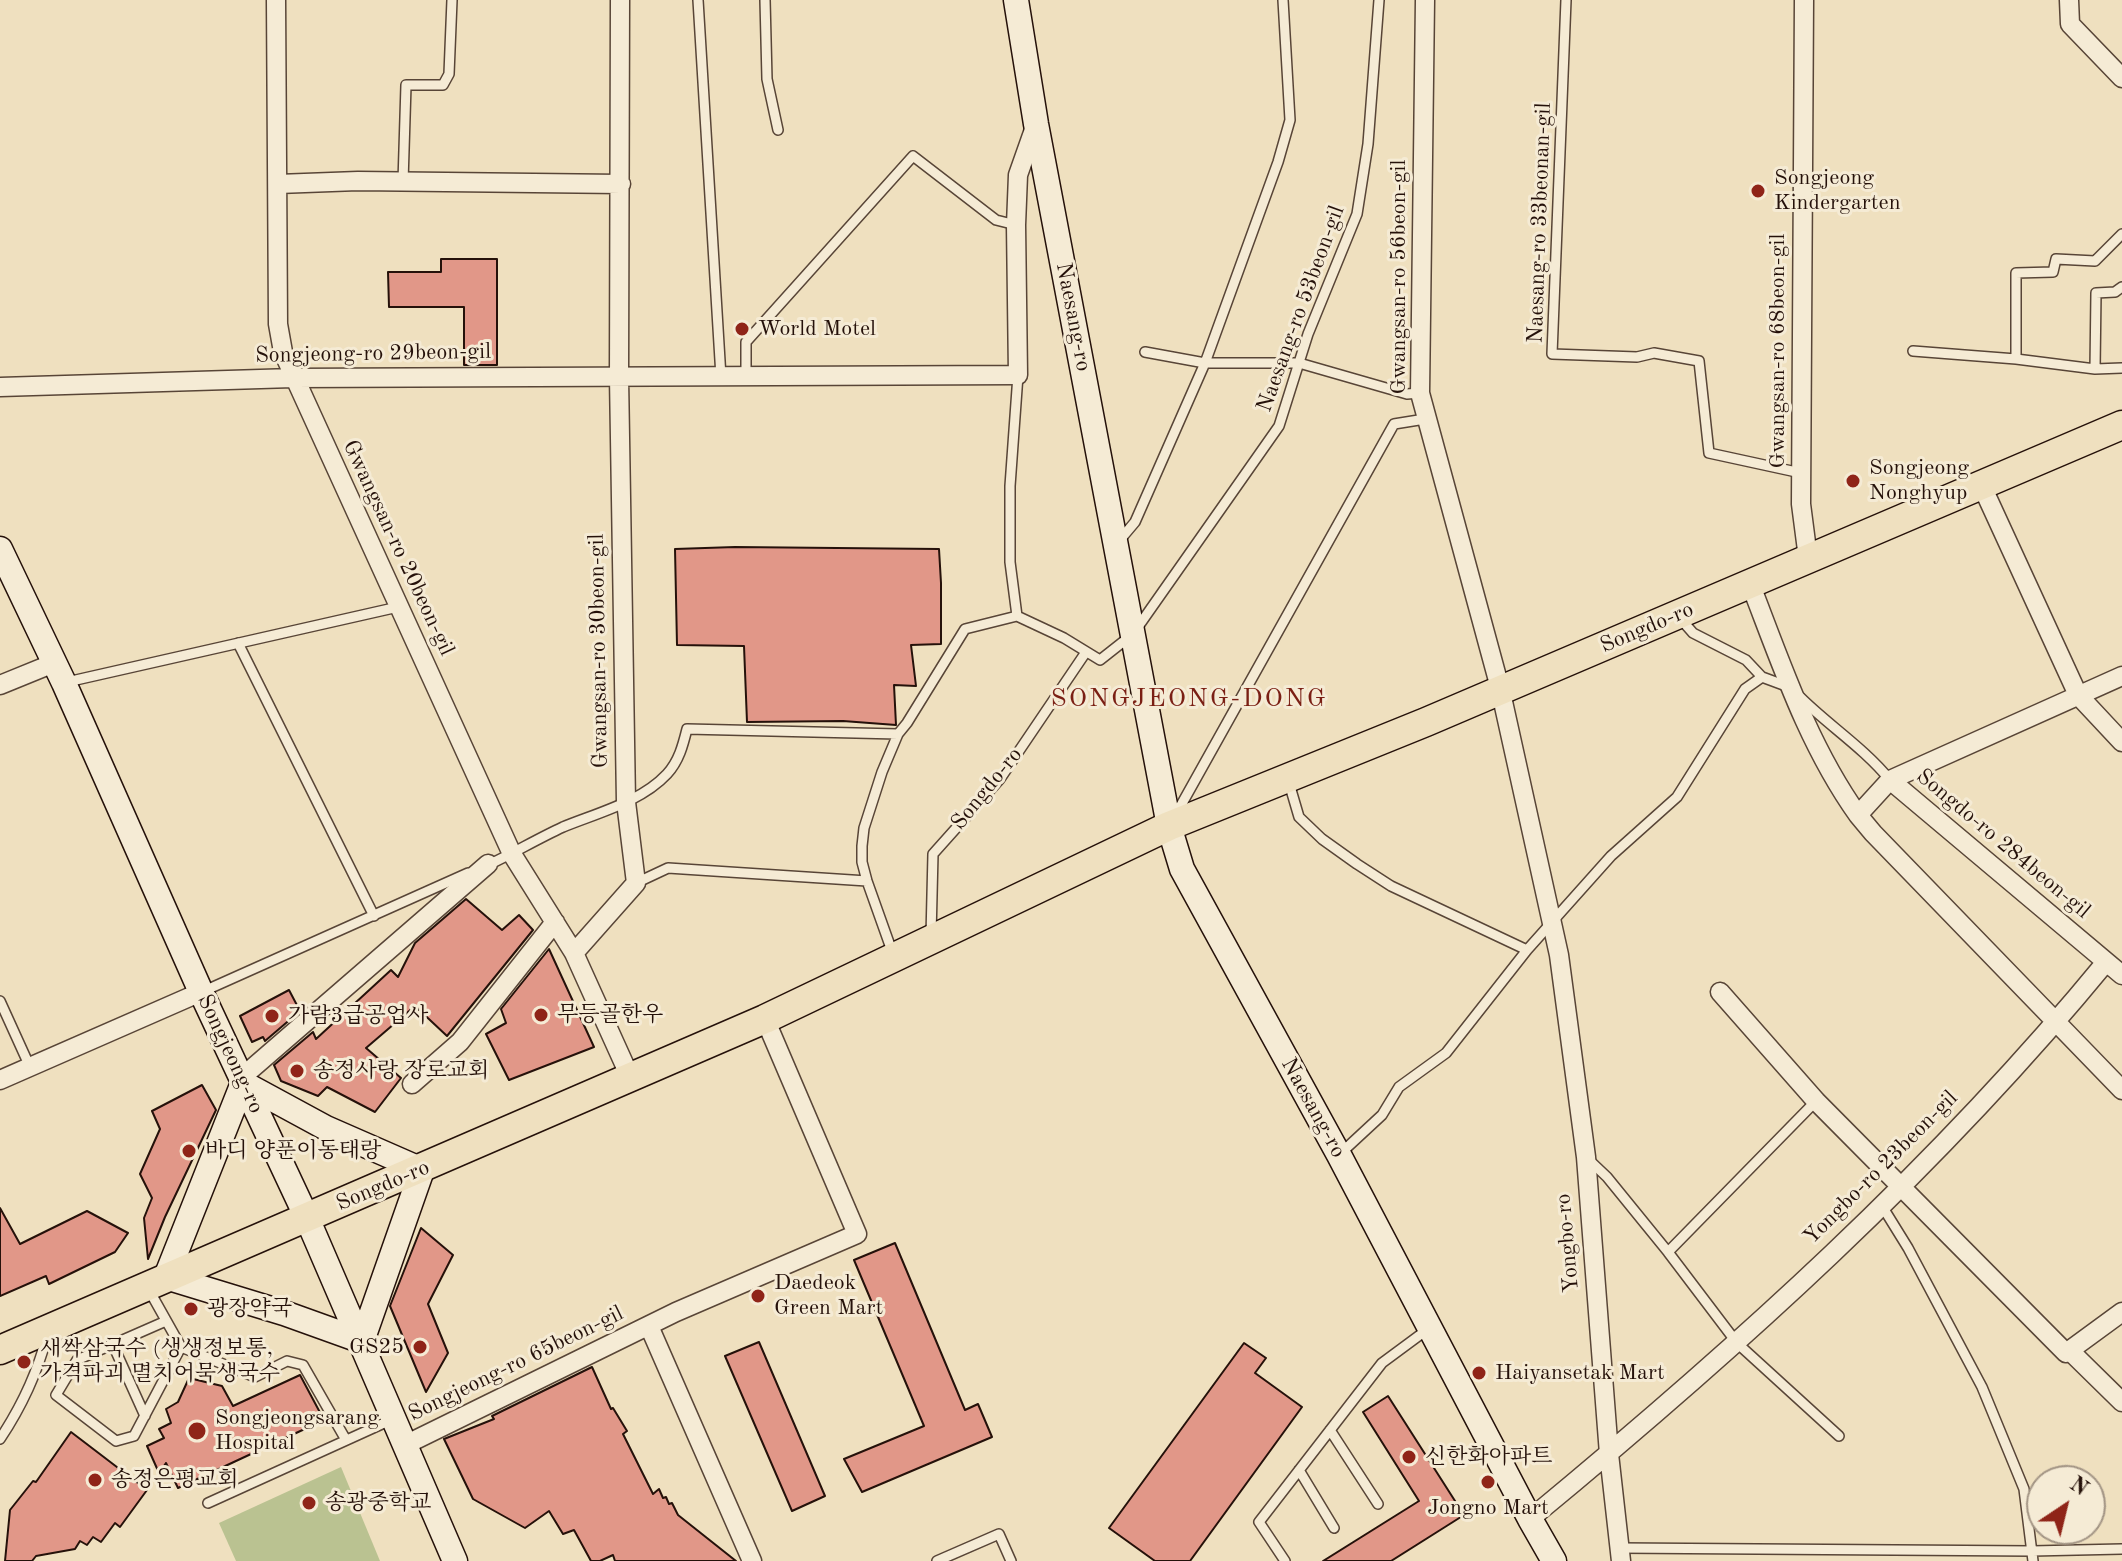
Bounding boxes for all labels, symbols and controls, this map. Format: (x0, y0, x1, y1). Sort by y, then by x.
street label: Naesang-ro 33beonan-gil (1523, 102, 1557, 344)
street label: Gwangsan-ro 56beon-gil (1386, 160, 1412, 394)
place label: Songjeong Kindergarten (1774, 165, 1901, 216)
marker: Songjeong Kindergarten (1749, 182, 1767, 200)
street label: Naesang-ro 53beon-gil (1251, 202, 1351, 416)
street label: Gwangsan-ro 68beon-gil (1765, 234, 1791, 468)
street label: Naesang-ro (1050, 260, 1096, 374)
place label: World Motel (758, 316, 876, 342)
marker: World Motel (733, 320, 751, 338)
street label: Songjeong-ro 29beon-gil (255, 339, 491, 369)
street label: Gwangsan-ro 20beon-gil (336, 436, 460, 660)
place label: Songjeong Nonghyup (1869, 455, 1969, 506)
marker: Songjeong Nonghyup (1844, 472, 1862, 490)
street label: Gwangsan-ro 30beon-gil (584, 533, 614, 769)
street label: Songdo-ro (1596, 597, 1698, 659)
district label: SONGJEONG-DONG (1051, 683, 1327, 715)
street label: Songdo-ro (946, 742, 1028, 836)
street label: Songdo-ro 284beon-gil (1911, 763, 2095, 925)
street label: Songjeong-ro (191, 990, 269, 1118)
place label: 무등골한우 (557, 1002, 663, 1028)
place label: 가람3급공업사 (288, 1003, 428, 1029)
marker: 무등골한우 (532, 1006, 550, 1024)
marker: 가람3급공업사 (263, 1007, 281, 1025)
street label: Naesang-ro (1275, 1053, 1351, 1163)
place label: 송정사랑 장로교회 (313, 1058, 489, 1084)
marker: 송정사랑 장로교회 (288, 1062, 306, 1080)
street label: Yongbo-ro 23beon-gil (1798, 1085, 1964, 1251)
place label: 바디 양푼이동태랑 (205, 1138, 381, 1164)
marker: 바디 양푼이동태랑 (180, 1142, 198, 1160)
street label: Songdo-ro (332, 1155, 434, 1217)
street label: Yongbo-ro (1551, 1192, 1585, 1294)
place label: Daedeok Green Mart (774, 1270, 883, 1322)
marker: Daedeok Green Mart (749, 1287, 767, 1305)
place label: 광장약국 (207, 1296, 292, 1322)
marker: 광장약국 (182, 1300, 200, 1318)
street label: Songjeong-ro 65beon-gil (404, 1300, 628, 1428)
place label: GS25 (349, 1334, 404, 1360)
place label: 새싹삼국수 (생생정보통, 가격파괴 멸치어묵생국수 (40, 1336, 280, 1388)
marker: GS25 (411, 1338, 429, 1356)
marker: 새싹삼국수 (생생정보통, 가격파괴 멸치어묵생국수 (15, 1353, 33, 1371)
place label: Haiyansetak Mart (1495, 1360, 1665, 1386)
marker: Haiyansetak Mart (1470, 1364, 1488, 1382)
place label: Songjeongsarang Hospital (215, 1405, 379, 1456)
marker: Songjeongsarang Hospital (186, 1420, 208, 1442)
place label: 신한화아파트 (1425, 1444, 1553, 1470)
marker: 신한화아파트 (1400, 1448, 1418, 1466)
north arrow (2026, 1465, 2106, 1545)
place label: 송정은평교회 (111, 1467, 239, 1493)
marker: 송정은평교회 (86, 1471, 104, 1489)
marker: Jongno Mart (1479, 1473, 1497, 1491)
text: N (2065, 1473, 2092, 1501)
place label: 송광중학교 (325, 1490, 431, 1516)
marker: 송광중학교 (300, 1494, 318, 1512)
place label: Jongno Mart (1427, 1495, 1549, 1521)

